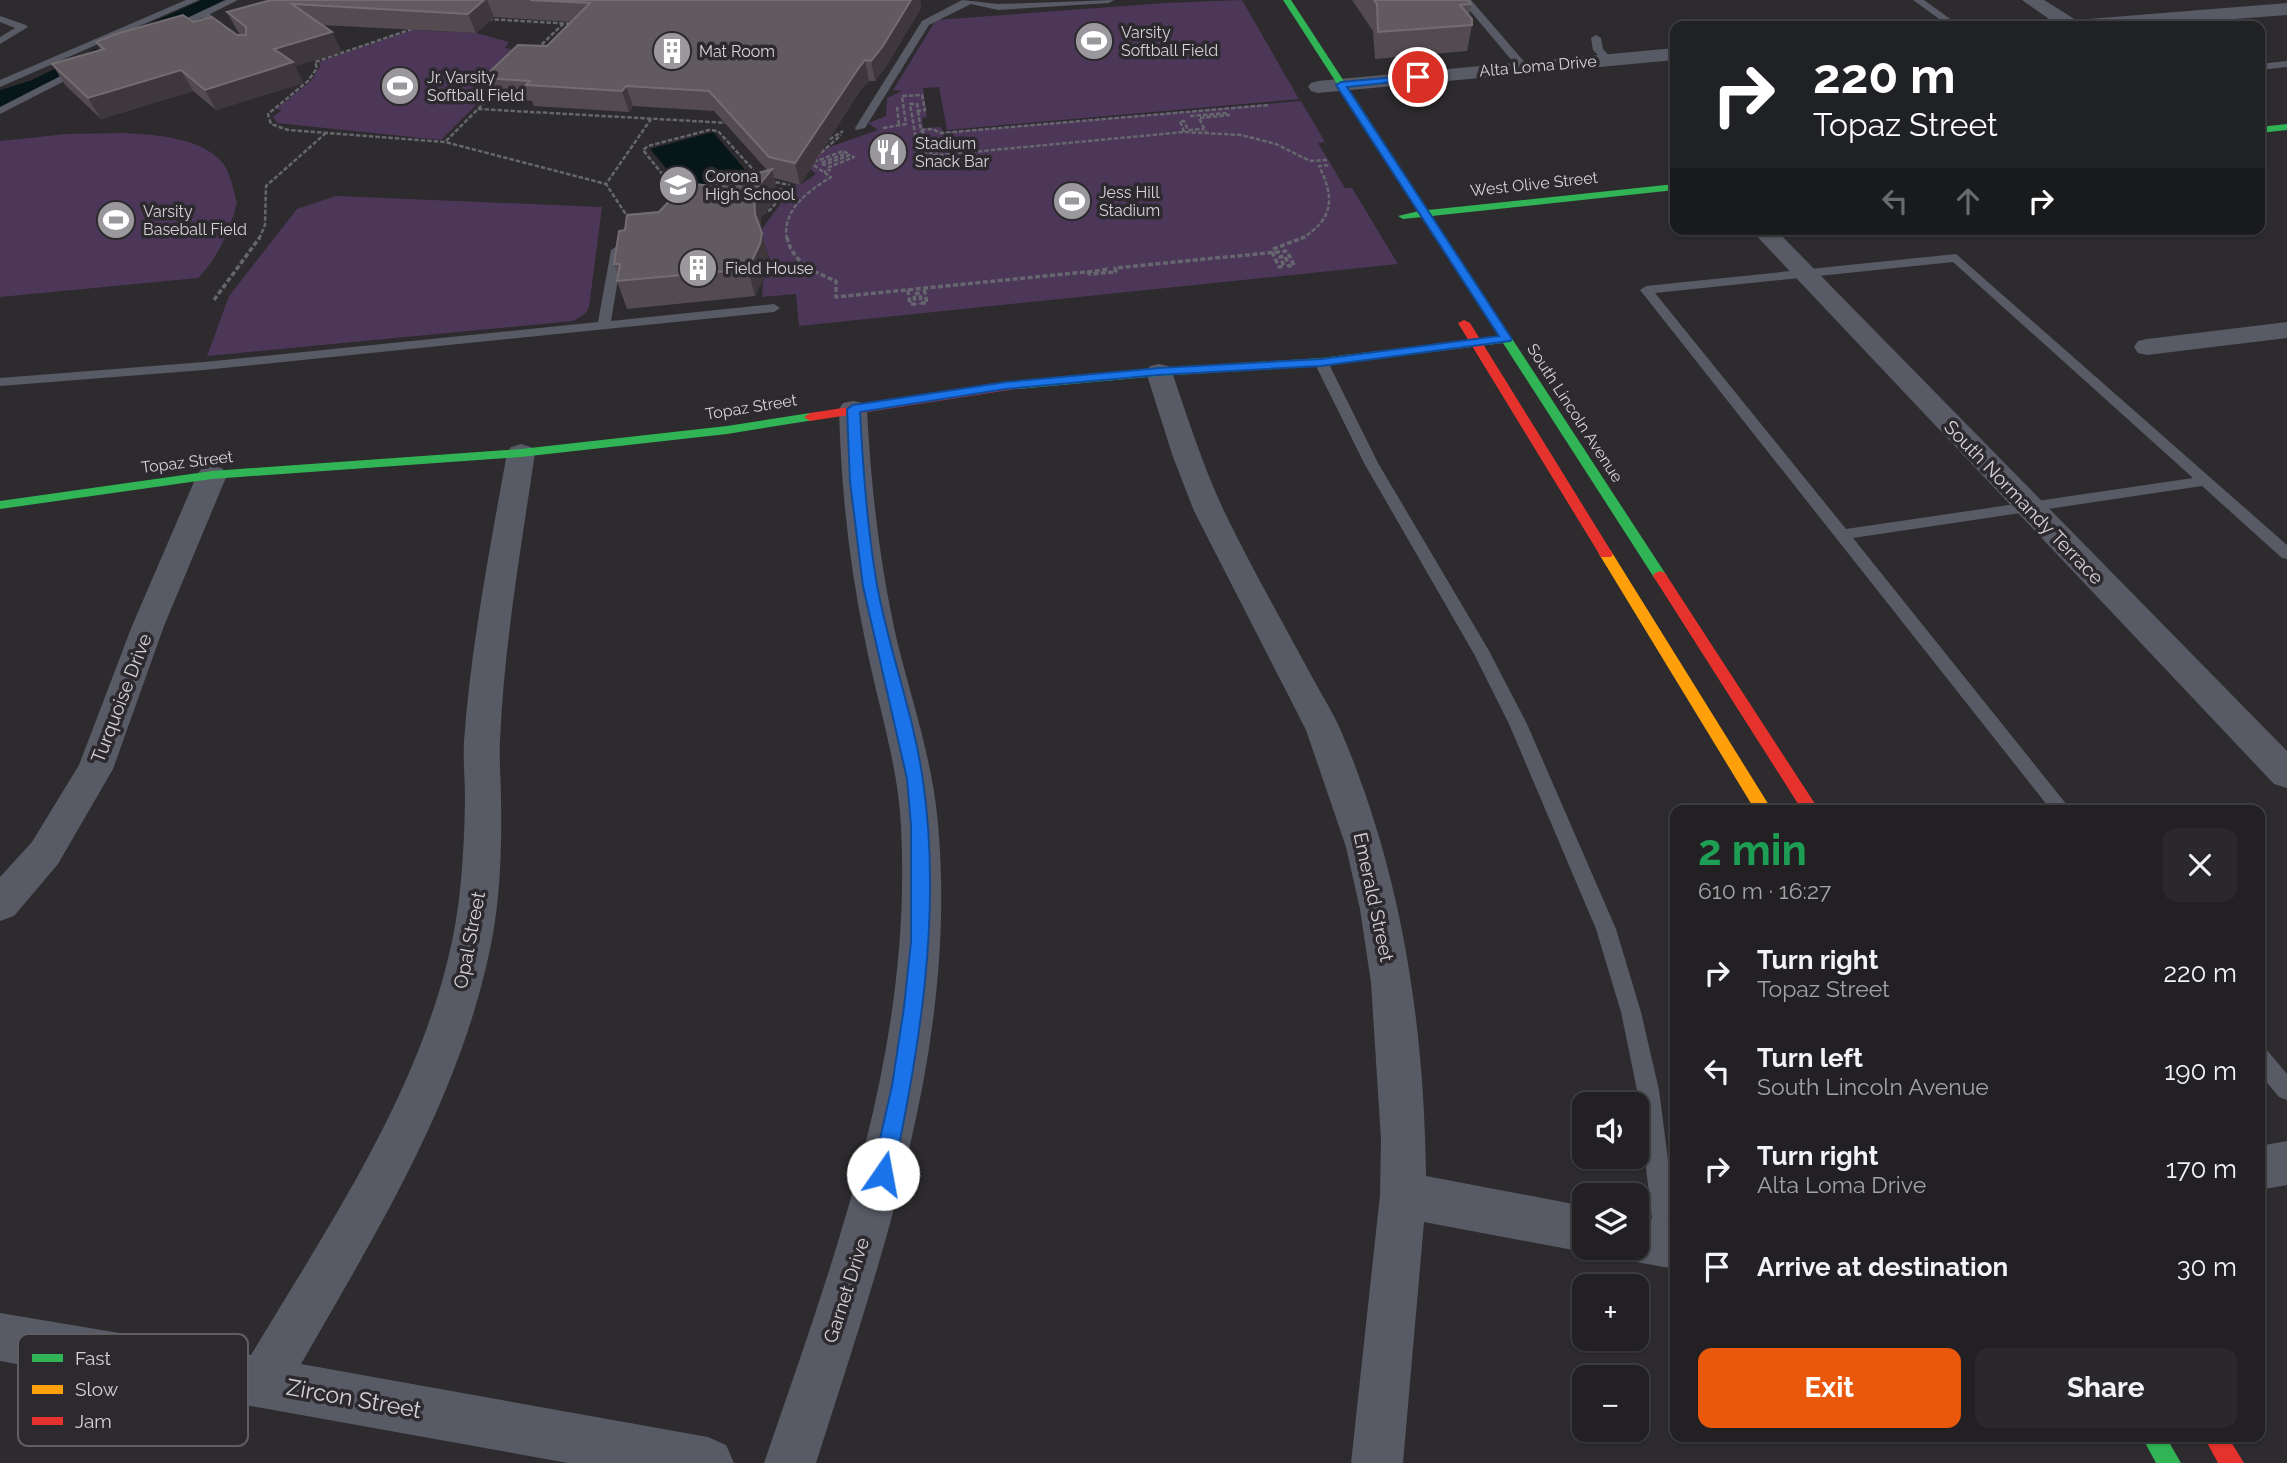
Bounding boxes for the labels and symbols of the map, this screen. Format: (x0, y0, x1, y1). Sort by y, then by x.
sports icon: Varsity Softball Field (1073, 20, 1115, 62)
place label: Varsity Softball Field (1121, 23, 1218, 60)
building icon: Mat Room (651, 30, 693, 72)
place label: Mat Room (699, 42, 775, 61)
pin (1388, 47, 1448, 107)
street label: Alta Loma Drive (1479, 51, 1597, 81)
sports icon: Jr. Varsity Softball Field (379, 65, 421, 107)
place label: Jr. Varsity Softball Field (427, 68, 524, 105)
restaurant icon: Stadium Snack Bar (867, 131, 909, 173)
place label: Stadium Snack Bar (915, 134, 989, 171)
school or university icon: Corona High School (657, 164, 699, 206)
place label: Corona High School (705, 167, 795, 204)
street label: West Olive Street (1469, 168, 1599, 200)
sports icon: Jess Hill Stadium (1051, 180, 1093, 222)
place label: Jess Hill Stadium (1099, 183, 1160, 220)
sports icon: Varsity Baseball Field (95, 199, 137, 241)
place label: Varsity Baseball Field (143, 202, 247, 239)
building icon: Field House (677, 247, 719, 289)
place label: Field House (725, 259, 814, 278)
street label: South Lincoln Avenue (1523, 340, 1627, 486)
street label: Topaz Street (704, 390, 799, 424)
street label: South Normandy Terrace (1940, 415, 2108, 589)
street label: Topaz Street (140, 447, 235, 477)
street label: Turquoise Drive (86, 630, 156, 766)
street label: Emerald Street (1350, 830, 1399, 964)
street label: Opal Street (449, 889, 489, 990)
position arrow (846, 1137, 920, 1211)
street label: Garnet Drive (819, 1235, 873, 1345)
legend (18, 1334, 248, 1446)
text: Fast (75, 1347, 111, 1369)
street label: Zircon Street (284, 1373, 424, 1423)
text: Slow (75, 1378, 119, 1400)
text: Jam (75, 1410, 112, 1432)

